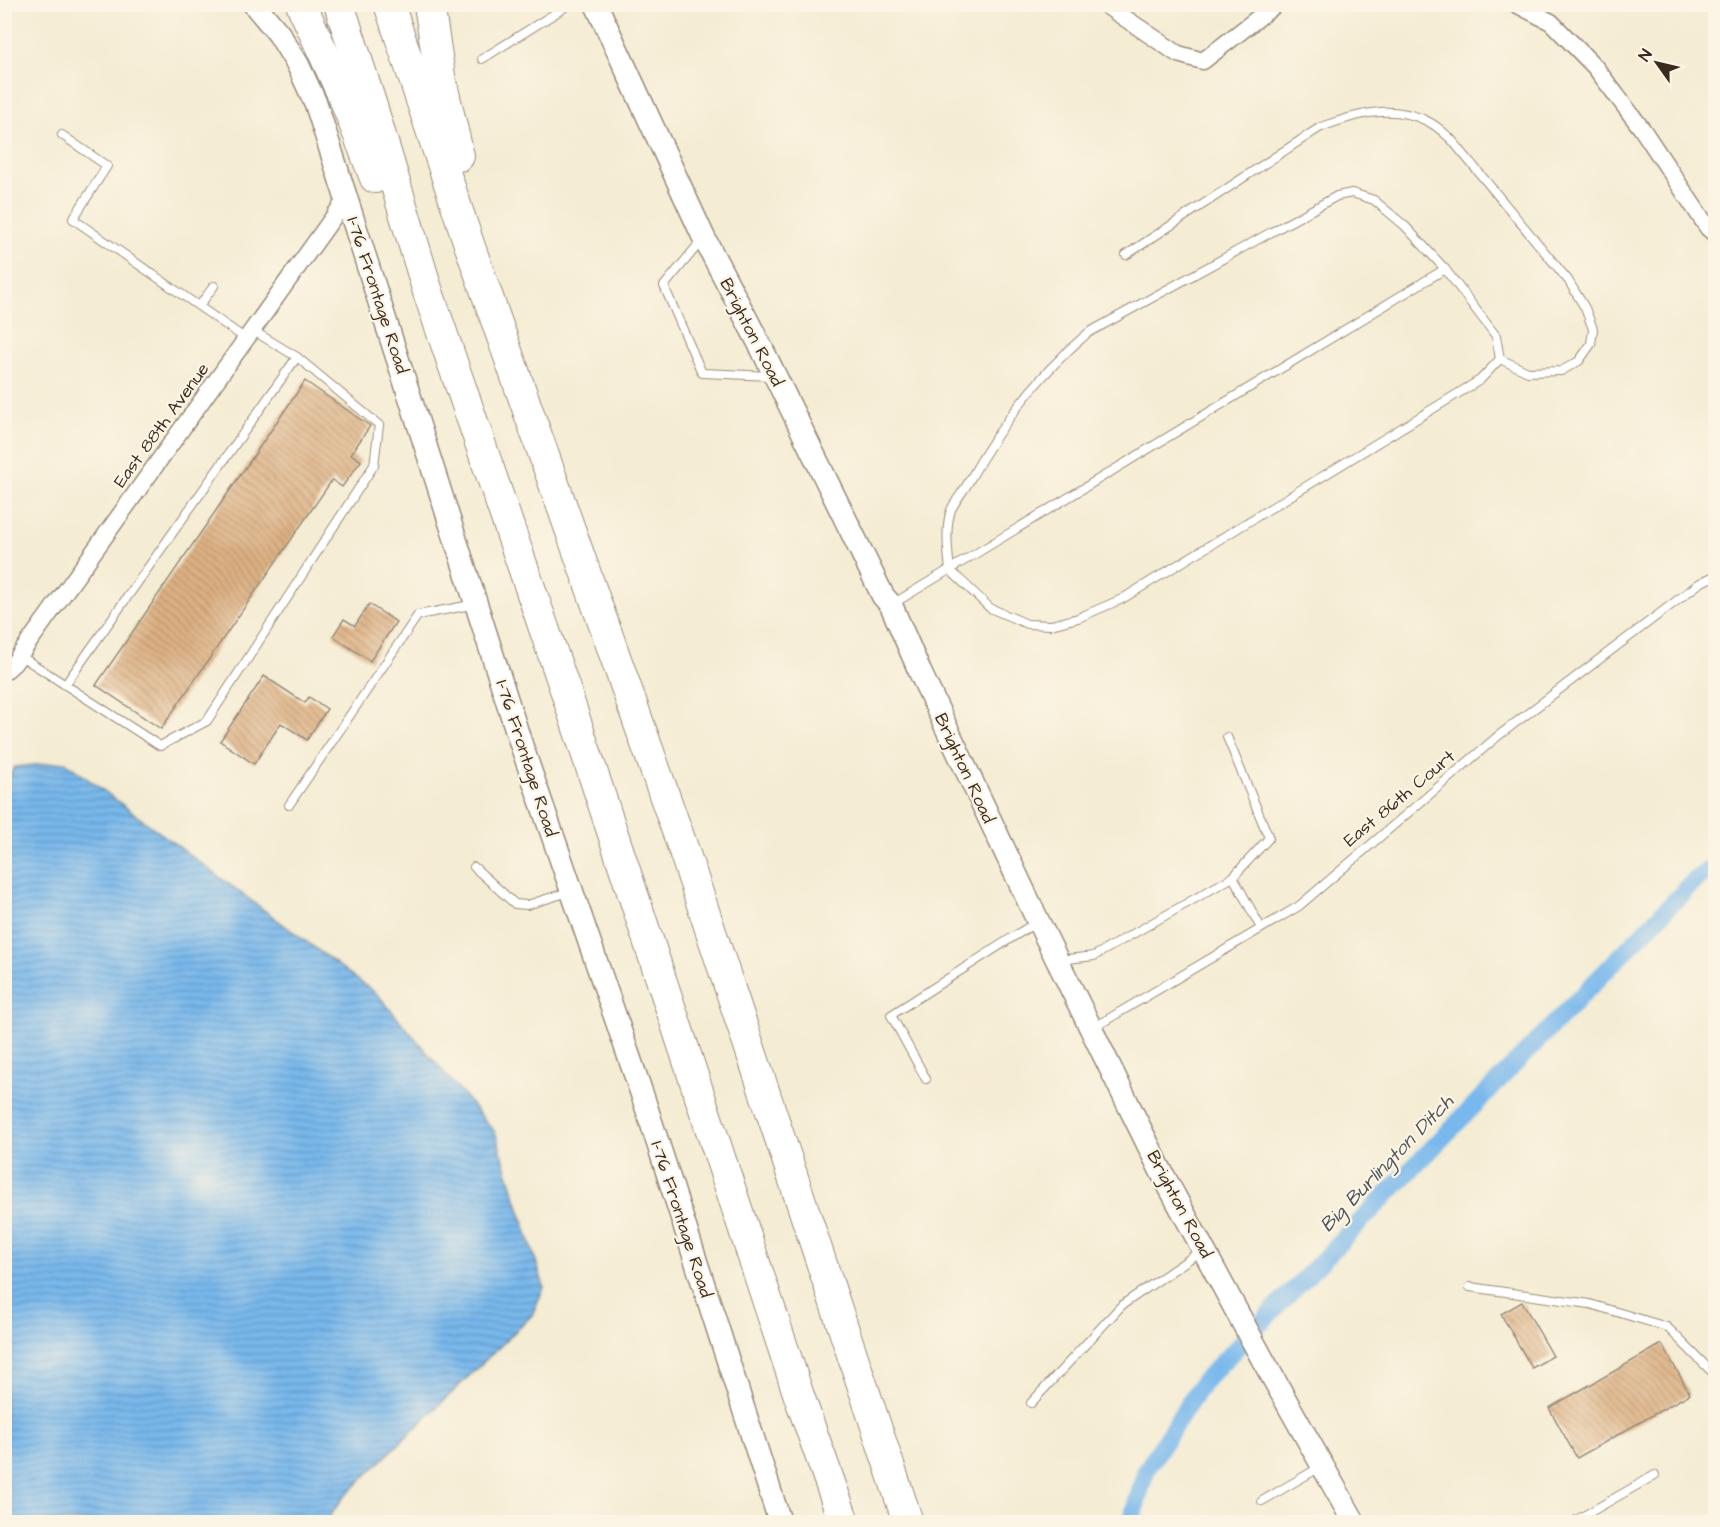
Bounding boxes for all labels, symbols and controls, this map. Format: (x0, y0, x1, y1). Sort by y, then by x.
north arrow (1627, 33, 1687, 93)
text: N (1633, 45, 1657, 65)
street label: I-76 Frontage Road (339, 214, 415, 377)
street label: Brighton Road (713, 274, 790, 391)
street label: East 88th Avenue (108, 358, 215, 493)
street label: I-76 Frontage Road (488, 677, 564, 840)
street label: Brighton Road (927, 709, 1001, 828)
street label: East 86th Court (1338, 744, 1461, 853)
water label: Big Burlington Ditch (1314, 1088, 1461, 1239)
street label: I-76 Frontage Road (643, 1138, 719, 1301)
street label: Brighton Road (1140, 1146, 1218, 1263)

